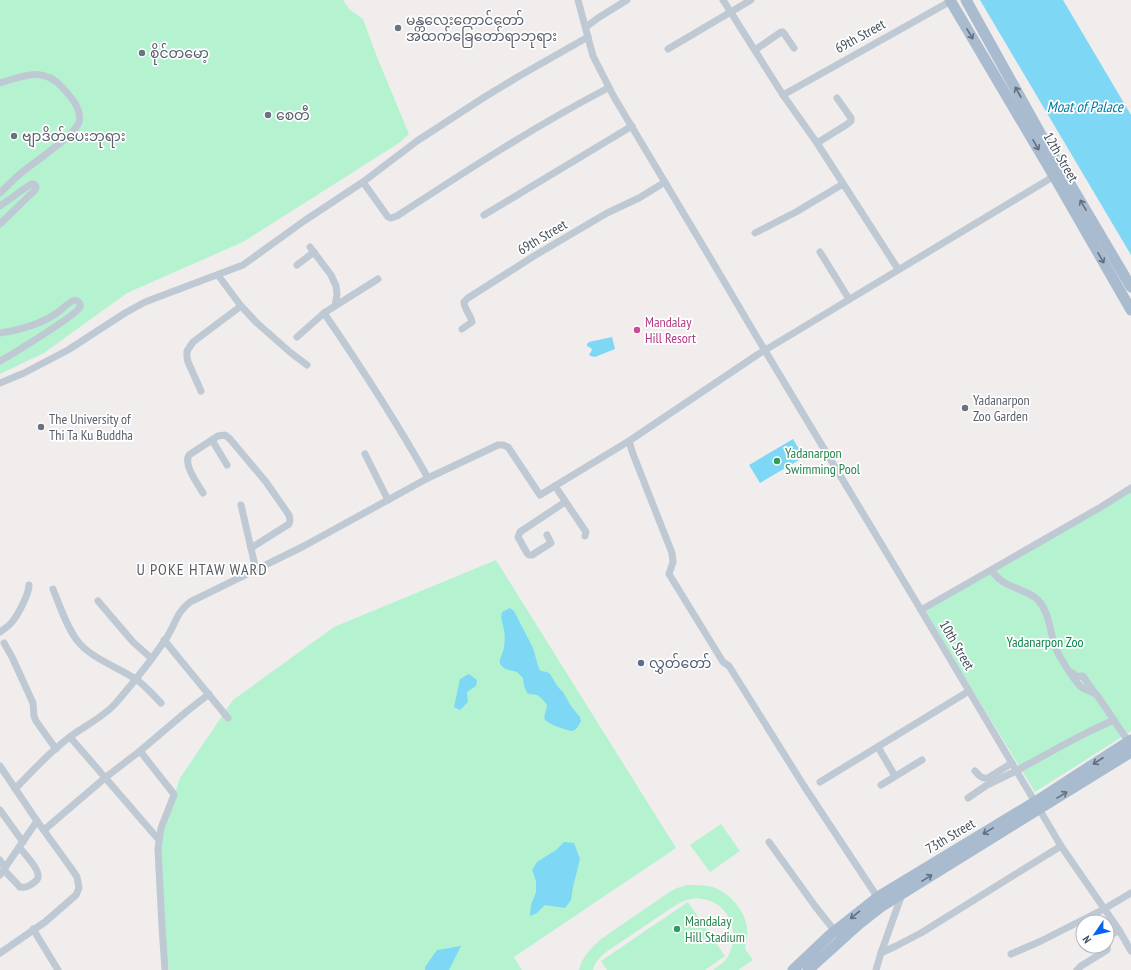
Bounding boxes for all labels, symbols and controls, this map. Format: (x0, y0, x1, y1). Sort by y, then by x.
place label: မန္တ‌လေးတောင်တော် အထက်ခြေတော်ရာဘုရား‌ (406, 10, 557, 48)
street label: 69th Street (832, 15, 888, 57)
marker: မန္တ‌လေးတောင်တော် အထက်ခြေတော်ရာဘုရား‌ (393, 23, 403, 33)
one-way arrow (966, 28, 974, 39)
place label: စိုင်တမော့ (150, 43, 209, 65)
marker: စိုင်တမော့ (137, 48, 147, 58)
one-way arrow (1013, 86, 1021, 98)
water label: Moat of Palace (1047, 97, 1124, 116)
place label: စေတီ (276, 105, 310, 124)
marker: စေတီ (263, 110, 273, 120)
place label: ဗျာဒိတ်ပေးဘုရား (22, 126, 126, 148)
street label: 12th Street (1040, 129, 1083, 185)
marker: ဗျာဒိတ်ပေးဘုရား (9, 131, 19, 141)
one-way arrow (1033, 139, 1041, 151)
one-way arrow (1079, 200, 1087, 211)
street label: 69th Street (514, 215, 570, 259)
one-way arrow (1098, 252, 1106, 264)
place label: Mandalay Hill Resort (645, 313, 696, 347)
marker: Mandalay Hill Resort (632, 325, 642, 335)
place label: Yadanarpon Zoo Garden (973, 391, 1030, 425)
marker: Yadanarpon Zoo Garden (960, 403, 970, 413)
place label: The University of Thi Ta Ku Buddha (49, 410, 133, 444)
marker: The University of Thi Ta Ku Buddha (36, 422, 46, 432)
place label: Yadanarpon Swimming Pool (785, 444, 861, 478)
marker: Yadanarpon Swimming Pool (772, 456, 782, 466)
district label: U POKE HTAW WARD (136, 559, 268, 579)
street label: 10th Street (936, 617, 979, 673)
park label: Yadanarpon Zoo (1006, 633, 1084, 651)
place label: လွှတ်တော် (649, 653, 711, 674)
marker: လွှတ်တော် (636, 658, 646, 668)
one-way arrow (1092, 758, 1104, 766)
one-way arrow (1056, 791, 1067, 800)
street label: 73th Street (922, 814, 978, 858)
one-way arrow (982, 827, 994, 835)
one-way arrow (921, 874, 933, 882)
one-way arrow (849, 911, 860, 919)
place label: Mandalay Hill Stadium (685, 912, 745, 946)
north arrow (1075, 914, 1115, 954)
marker: Mandalay Hill Stadium (672, 924, 682, 934)
text: N (1079, 933, 1094, 946)

